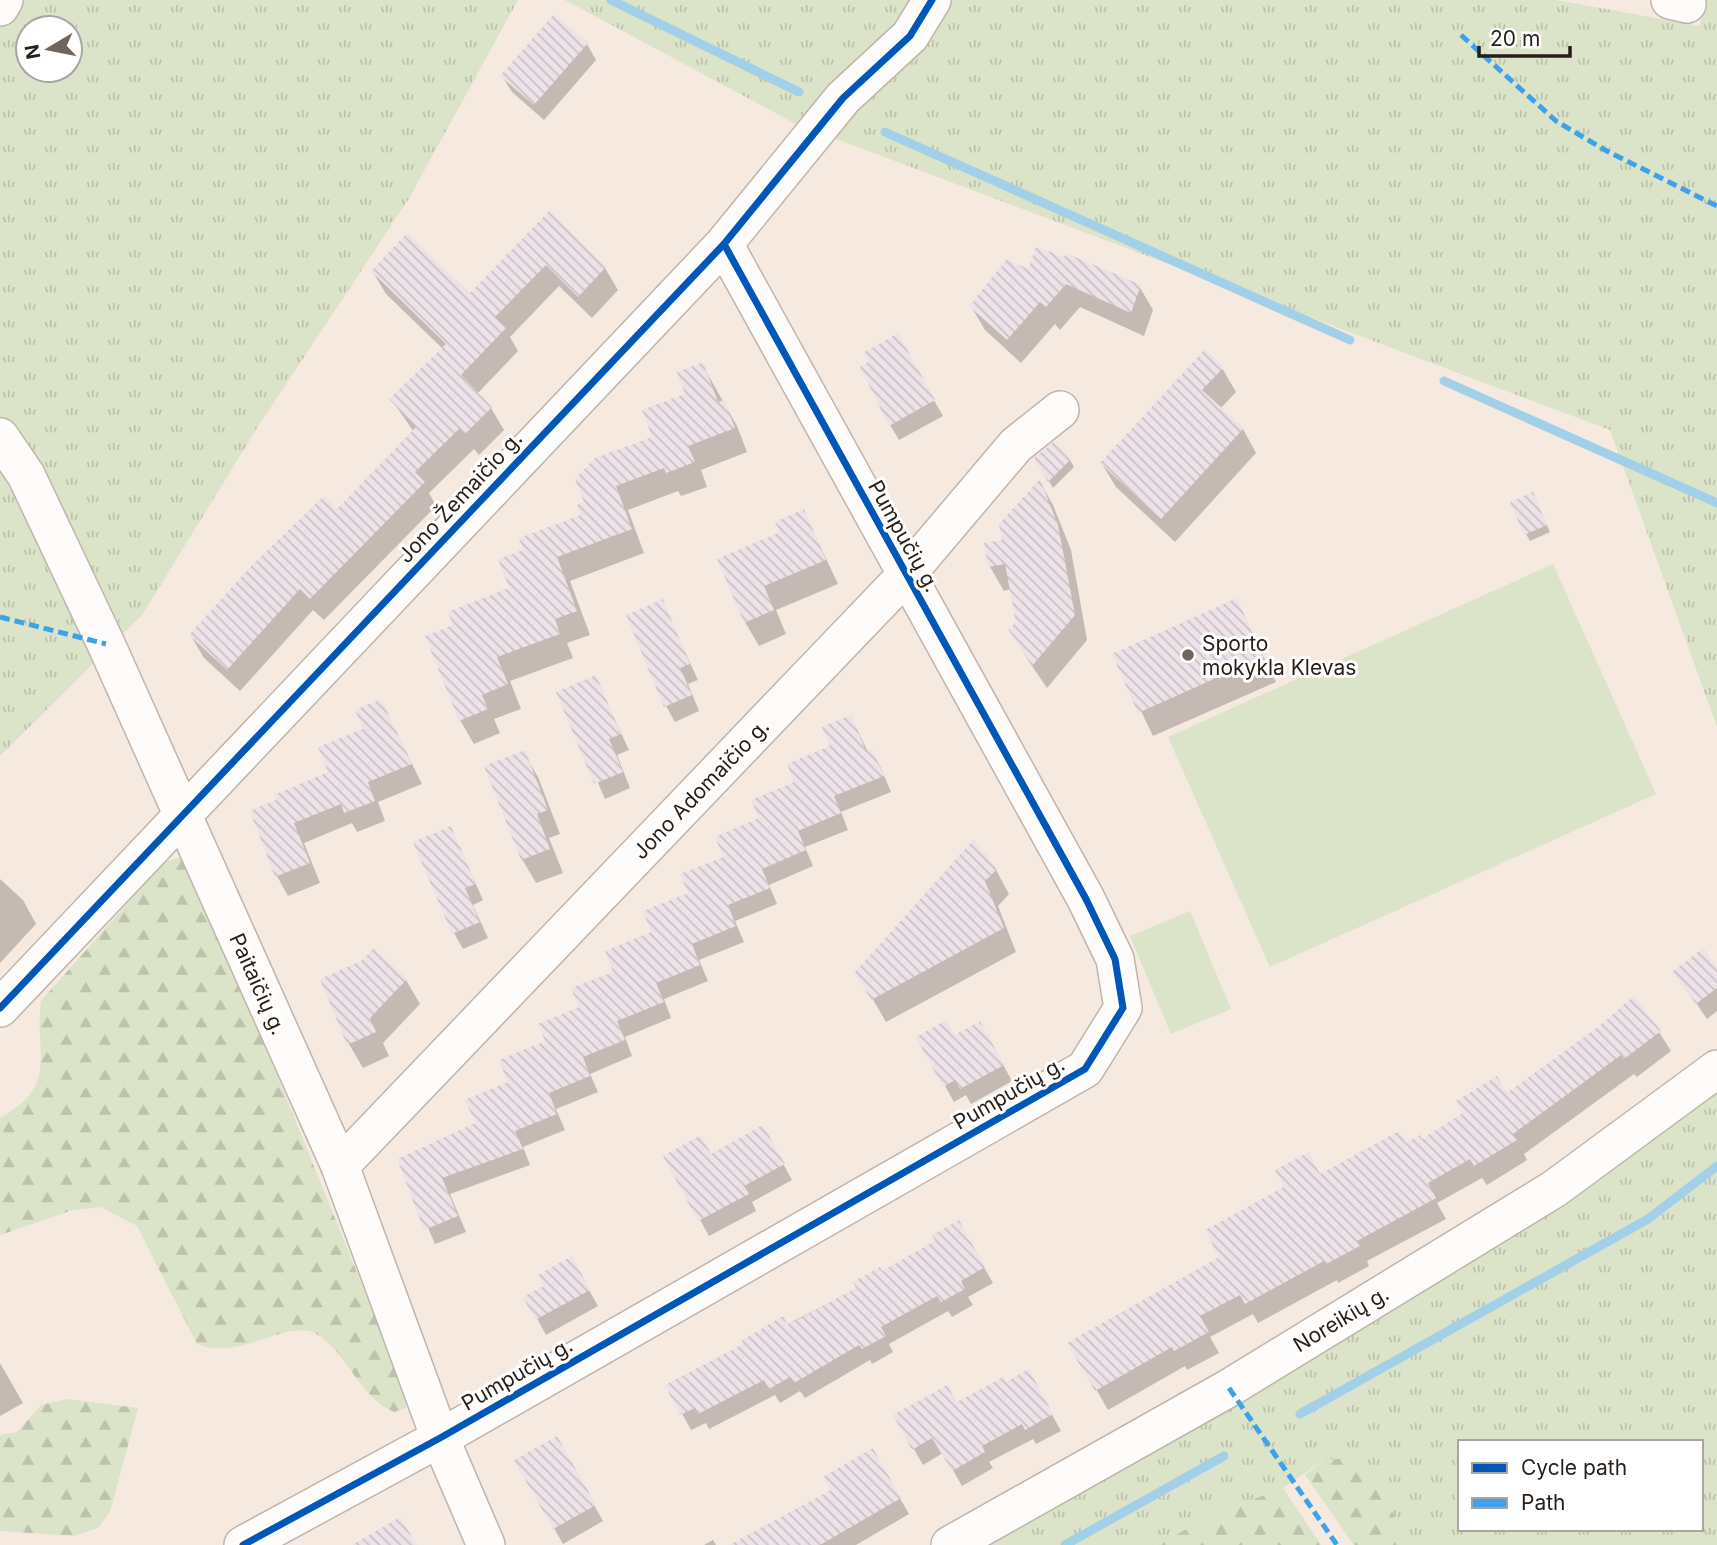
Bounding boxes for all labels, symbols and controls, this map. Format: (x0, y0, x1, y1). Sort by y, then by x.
north arrow (14, 14, 84, 84)
scale bar (1479, 14, 1570, 58)
text: 20 m (1490, 26, 1540, 51)
text: N (20, 43, 45, 61)
street label: Jono Žemaičio g. (392, 425, 527, 568)
street label: Pumpučių g. (863, 476, 945, 596)
place label: Sporto mokykla Klevas (1202, 631, 1356, 680)
marker: Sporto mokykla Klevas (1180, 647, 1196, 663)
street label: Jono Adomaičio g. (628, 714, 774, 864)
street label: Paitaičių g. (225, 929, 291, 1039)
street label: Pumpučių g. (949, 1051, 1069, 1135)
street label: Noreikių g. (1289, 1281, 1393, 1357)
street label: Pumpučių g. (457, 1332, 577, 1416)
legend (1458, 1440, 1703, 1531)
text: Cycle path (1521, 1455, 1627, 1480)
text: Path (1521, 1490, 1566, 1515)

